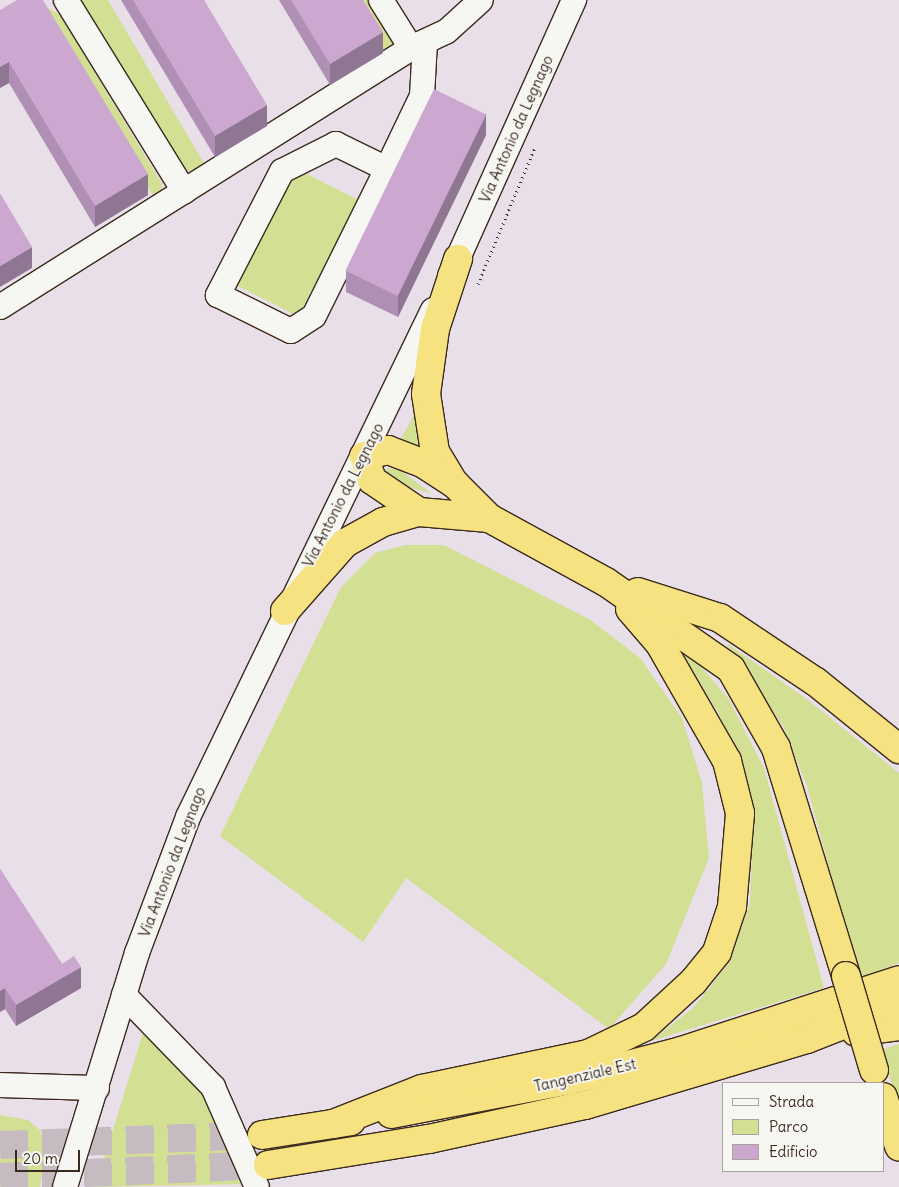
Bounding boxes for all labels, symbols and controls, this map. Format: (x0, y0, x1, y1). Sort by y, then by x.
street label: Via Antonio da Legnago (475, 52, 557, 206)
street label: Via Antonio da Legnago (299, 420, 387, 570)
street label: Via Antonio da Legnago (135, 784, 209, 940)
street label: Tangenziale Est (532, 1055, 638, 1095)
legend (722, 1082, 884, 1172)
text: Strada (769, 1092, 814, 1111)
text: Parco (769, 1117, 808, 1136)
scale bar (18, 1140, 82, 1172)
text: Edificio (769, 1142, 817, 1161)
text: 20 m (23, 1149, 58, 1168)

